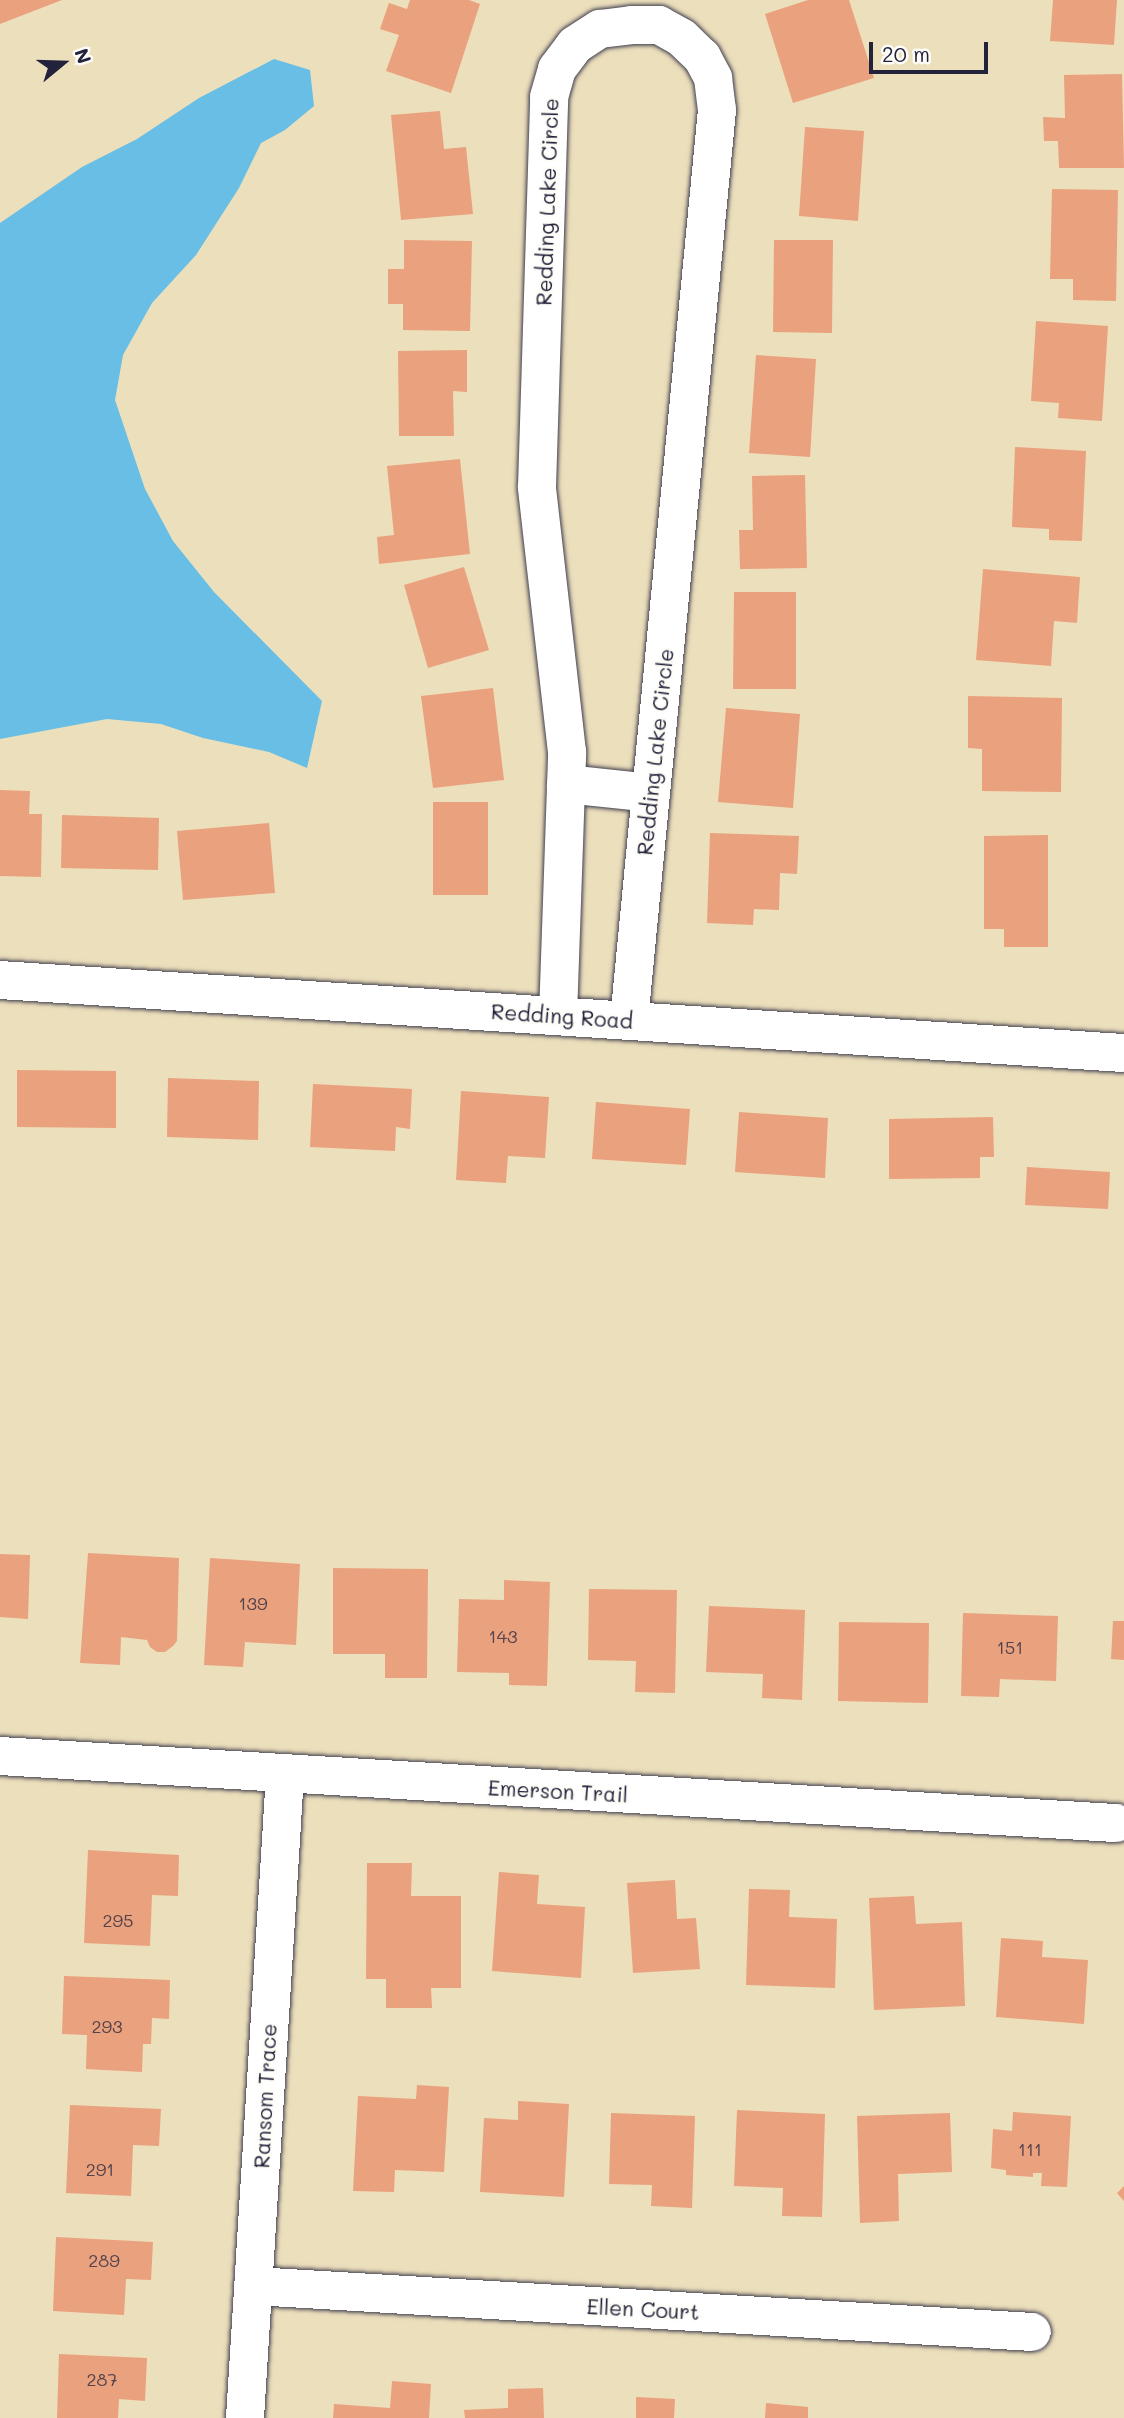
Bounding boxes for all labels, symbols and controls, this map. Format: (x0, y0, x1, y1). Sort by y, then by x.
north arrow (28, 28, 98, 98)
scale bar (872, 28, 991, 72)
text: 20 m (882, 40, 930, 67)
text: N (69, 45, 97, 67)
street label: Redding Lake Circle (531, 98, 563, 306)
street label: Redding Lake Circle (632, 647, 678, 857)
street label: Redding Road (490, 998, 634, 1034)
house number: 139 (238, 1592, 268, 1614)
house number: 143 (488, 1625, 518, 1647)
house number: 151 (997, 1636, 1023, 1658)
street label: Emerson Trail (487, 1775, 629, 1807)
house number: 295 (102, 1909, 134, 1931)
house number: 293 (91, 2015, 123, 2037)
street label: Ransom Trace (249, 2023, 281, 2169)
house number: 111 (1018, 2138, 1042, 2160)
house number: 291 (86, 2158, 114, 2180)
house number: 289 (88, 2249, 120, 2271)
street label: Ellen Court (586, 2293, 700, 2325)
house number: 287 (87, 2368, 117, 2390)

